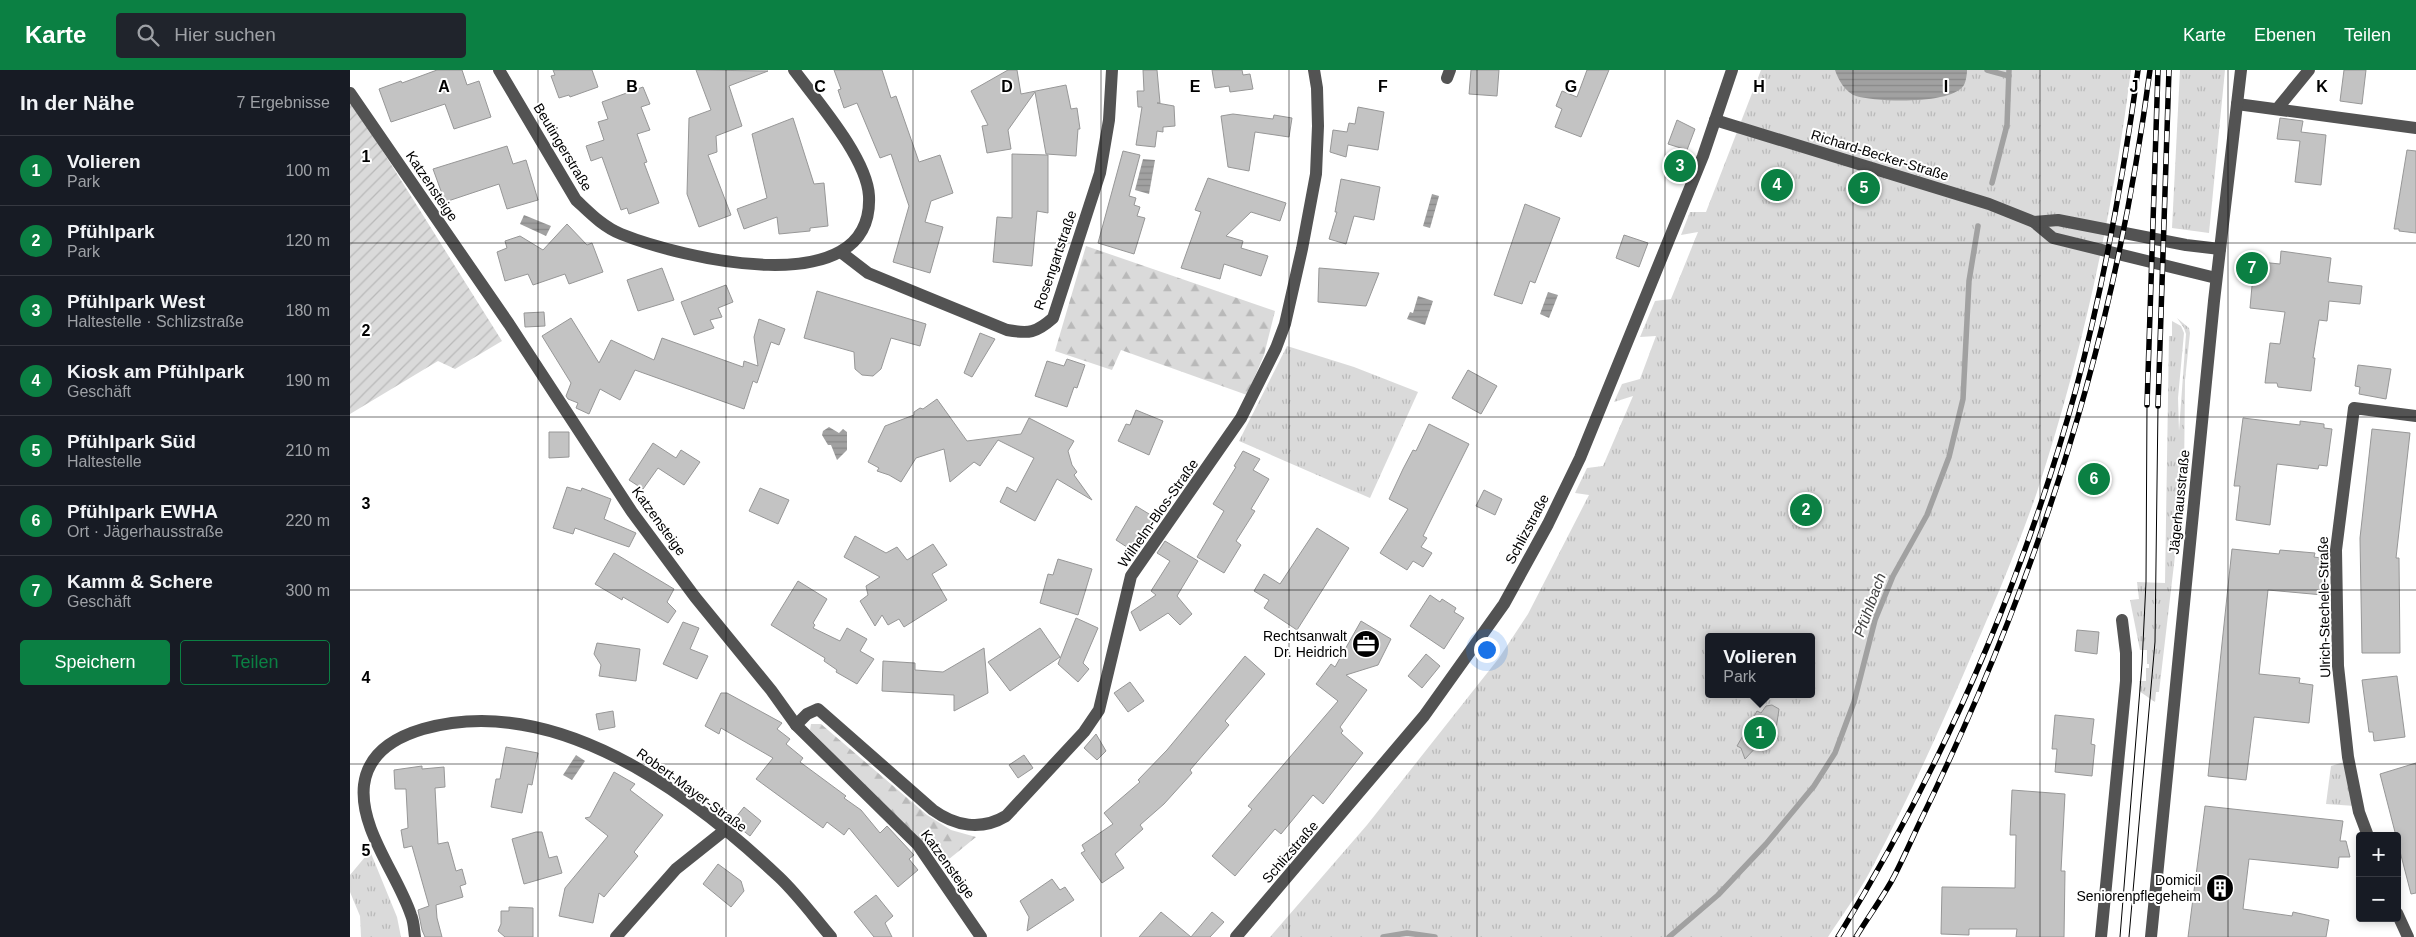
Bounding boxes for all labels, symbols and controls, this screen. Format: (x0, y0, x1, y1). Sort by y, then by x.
search box (116, 13, 466, 58)
text: Karte (25, 21, 86, 48)
icon: search (134, 21, 162, 49)
text: Hier suchen (174, 24, 276, 45)
text: Karte (2183, 25, 2226, 45)
text: Ebenen (2254, 25, 2316, 45)
text: Teilen (2344, 25, 2391, 45)
text: A (438, 78, 450, 95)
text: B (626, 78, 638, 95)
text: C (814, 78, 826, 95)
text: D (1001, 78, 1013, 95)
text: E (1190, 78, 1201, 95)
text: F (1378, 78, 1388, 95)
text: G (1565, 78, 1577, 95)
text: H (1753, 78, 1765, 95)
text: I (1944, 78, 1948, 95)
text: J (2130, 78, 2138, 95)
text: K (2316, 78, 2328, 95)
text: In der Nähe (20, 91, 134, 114)
text: 7 Ergebnisse (237, 94, 330, 111)
street label: Beutingerstraße (530, 100, 596, 194)
street label: Richard-Becker-Straße (1809, 126, 1951, 184)
pin: 3 (1664, 147, 1696, 185)
text: 1 (362, 148, 371, 165)
street label: Katzensteige (403, 148, 461, 224)
text: Volieren (67, 151, 141, 172)
text: 1 (32, 162, 40, 179)
text: 100 m (286, 162, 330, 179)
pin: 4 (1761, 166, 1793, 204)
pin: 5 (1848, 169, 1880, 207)
text: Park (67, 173, 100, 190)
street label: Rosengartstraße (1030, 208, 1080, 312)
text: Pfühlpark (67, 221, 155, 242)
text: 2 (32, 232, 40, 249)
text: 120 m (286, 232, 330, 249)
text: Park (67, 243, 100, 260)
pin: 7 (2236, 249, 2268, 287)
text: Pfühlpark West (67, 291, 205, 312)
text: 3 (32, 302, 40, 319)
text: 180 m (286, 302, 330, 319)
text: Haltestelle · Schlizstraße (67, 313, 244, 330)
text: 2 (362, 322, 371, 339)
text: Kiosk am Pfühlpark (67, 361, 244, 382)
text: 4 (32, 372, 40, 389)
text: 190 m (286, 372, 330, 389)
text: Geschäft (67, 383, 131, 400)
text: Pfühlpark Süd (67, 431, 196, 452)
text: 5 (32, 442, 40, 459)
text: 210 m (286, 442, 330, 459)
street label: Jägerhausstraße (2166, 449, 2192, 555)
text: Haltestelle (67, 453, 142, 470)
street label: Wilhelm-Blos-Straße (1115, 456, 1201, 570)
pin: 6 (2078, 460, 2110, 498)
street label: Katzensteige (629, 484, 689, 559)
street label: Schlizstraße (1502, 491, 1552, 567)
pin: 2 (1790, 491, 1822, 529)
text: 3 (362, 495, 371, 512)
text: Pfühlpark EWHA (67, 501, 218, 522)
text: 6 (32, 512, 40, 529)
text: 220 m (286, 512, 330, 529)
text: Ort · Jägerhausstraße (67, 523, 224, 540)
street label: Ulrich-Stechele-Straße (2315, 536, 2333, 678)
text: Kamm & Schere (67, 571, 213, 592)
water label: Pfühlbach (1850, 571, 1889, 639)
text: 7 (32, 582, 40, 599)
text: 300 m (286, 582, 330, 599)
text: Geschäft (67, 593, 131, 610)
place label: Rechtsanwalt Dr. Heidrich (1263, 628, 1347, 660)
office icon: Rechtsanwalt Dr. Heidrich (1351, 629, 1381, 659)
popup (1705, 633, 1815, 698)
your location (1474, 637, 1500, 663)
button: Speichern (20, 640, 170, 685)
button: Teilen (180, 640, 330, 685)
text: Volieren (1723, 646, 1797, 667)
text: Park (1723, 668, 1756, 685)
text: 4 (362, 669, 371, 686)
pin: 1 (1744, 714, 1776, 752)
street label: Robert-Mayer-Straße (634, 745, 750, 835)
street label: Schlizstraße (1259, 818, 1321, 886)
street label: Katzensteige (918, 827, 978, 902)
map controls (2356, 832, 2401, 922)
button: + (2356, 832, 2401, 877)
text: 5 (362, 842, 371, 859)
place label: Domicil Seniorenpflegeheim (2076, 872, 2201, 904)
building icon: Domicil Seniorenpflegeheim (2205, 873, 2235, 903)
button: − (2356, 877, 2401, 922)

